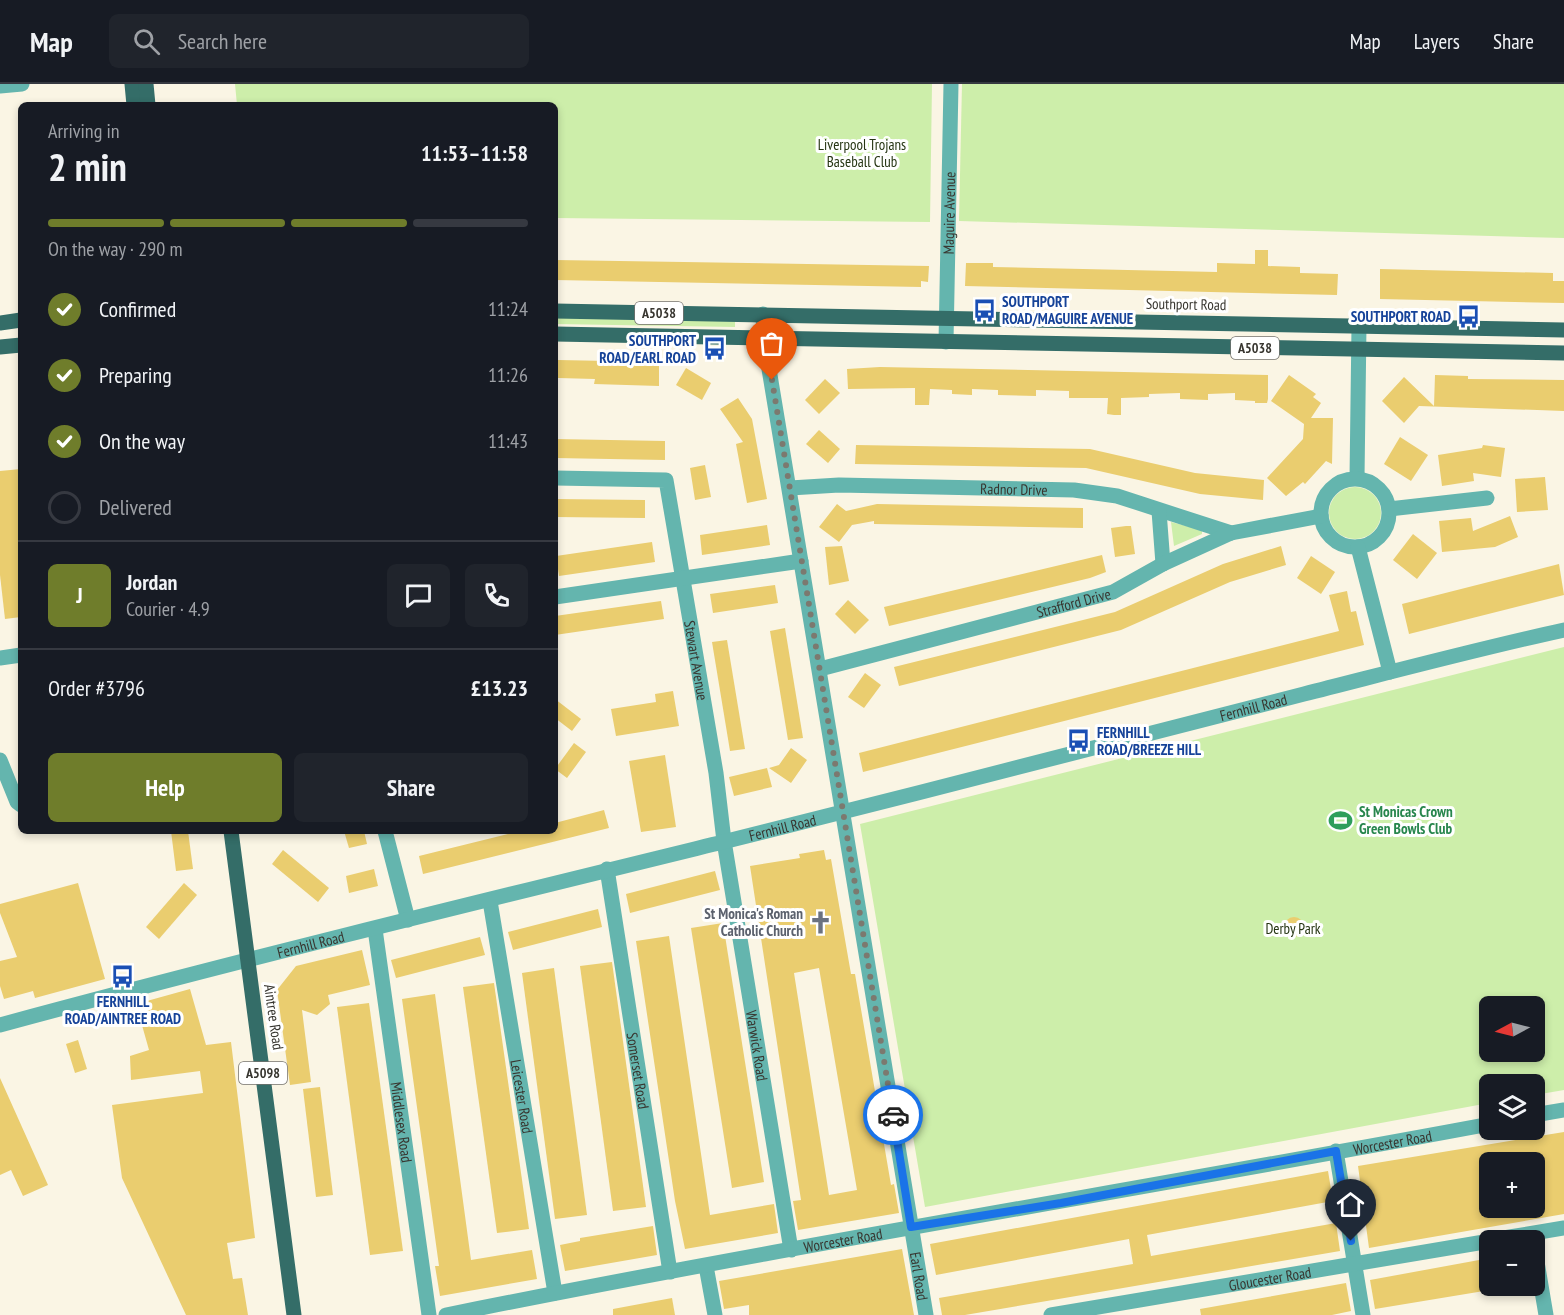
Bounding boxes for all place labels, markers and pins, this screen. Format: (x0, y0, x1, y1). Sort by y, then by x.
place label: SOUTHPORT ROAD/MAGUIRE AVENUE (1002, 292, 1133, 328)
bus stop icon: SOUTHPORT ROAD/MAGUIRE AVENUE (971, 297, 997, 323)
bus stop icon: SOUTHPORT ROAD (1456, 303, 1482, 329)
place label: SOUTHPORT ROAD (1351, 307, 1451, 326)
pin (746, 318, 797, 380)
place label: SOUTHPORT ROAD/EARL ROAD (599, 331, 696, 367)
bus stop icon: SOUTHPORT ROAD/EARL ROAD (701, 336, 727, 362)
place label: FERNHILL ROAD/BREEZE HILL (1097, 723, 1202, 759)
bus stop icon: FERNHILL ROAD/BREEZE HILL (1066, 728, 1092, 754)
place label: St Monicas Crown Green Bowls Club (1359, 802, 1453, 838)
sports icon: St Monicas Crown Green Bowls Club (1328, 807, 1354, 833)
place label: St Monica's Roman Catholic Church (704, 904, 803, 940)
church icon: St Monica's Roman Catholic Church (808, 909, 834, 935)
bus stop icon: FERNHILL ROAD/AINTREE ROAD (110, 964, 136, 990)
place label: FERNHILL ROAD/AINTREE ROAD (65, 992, 181, 1028)
pin (1325, 1179, 1376, 1241)

